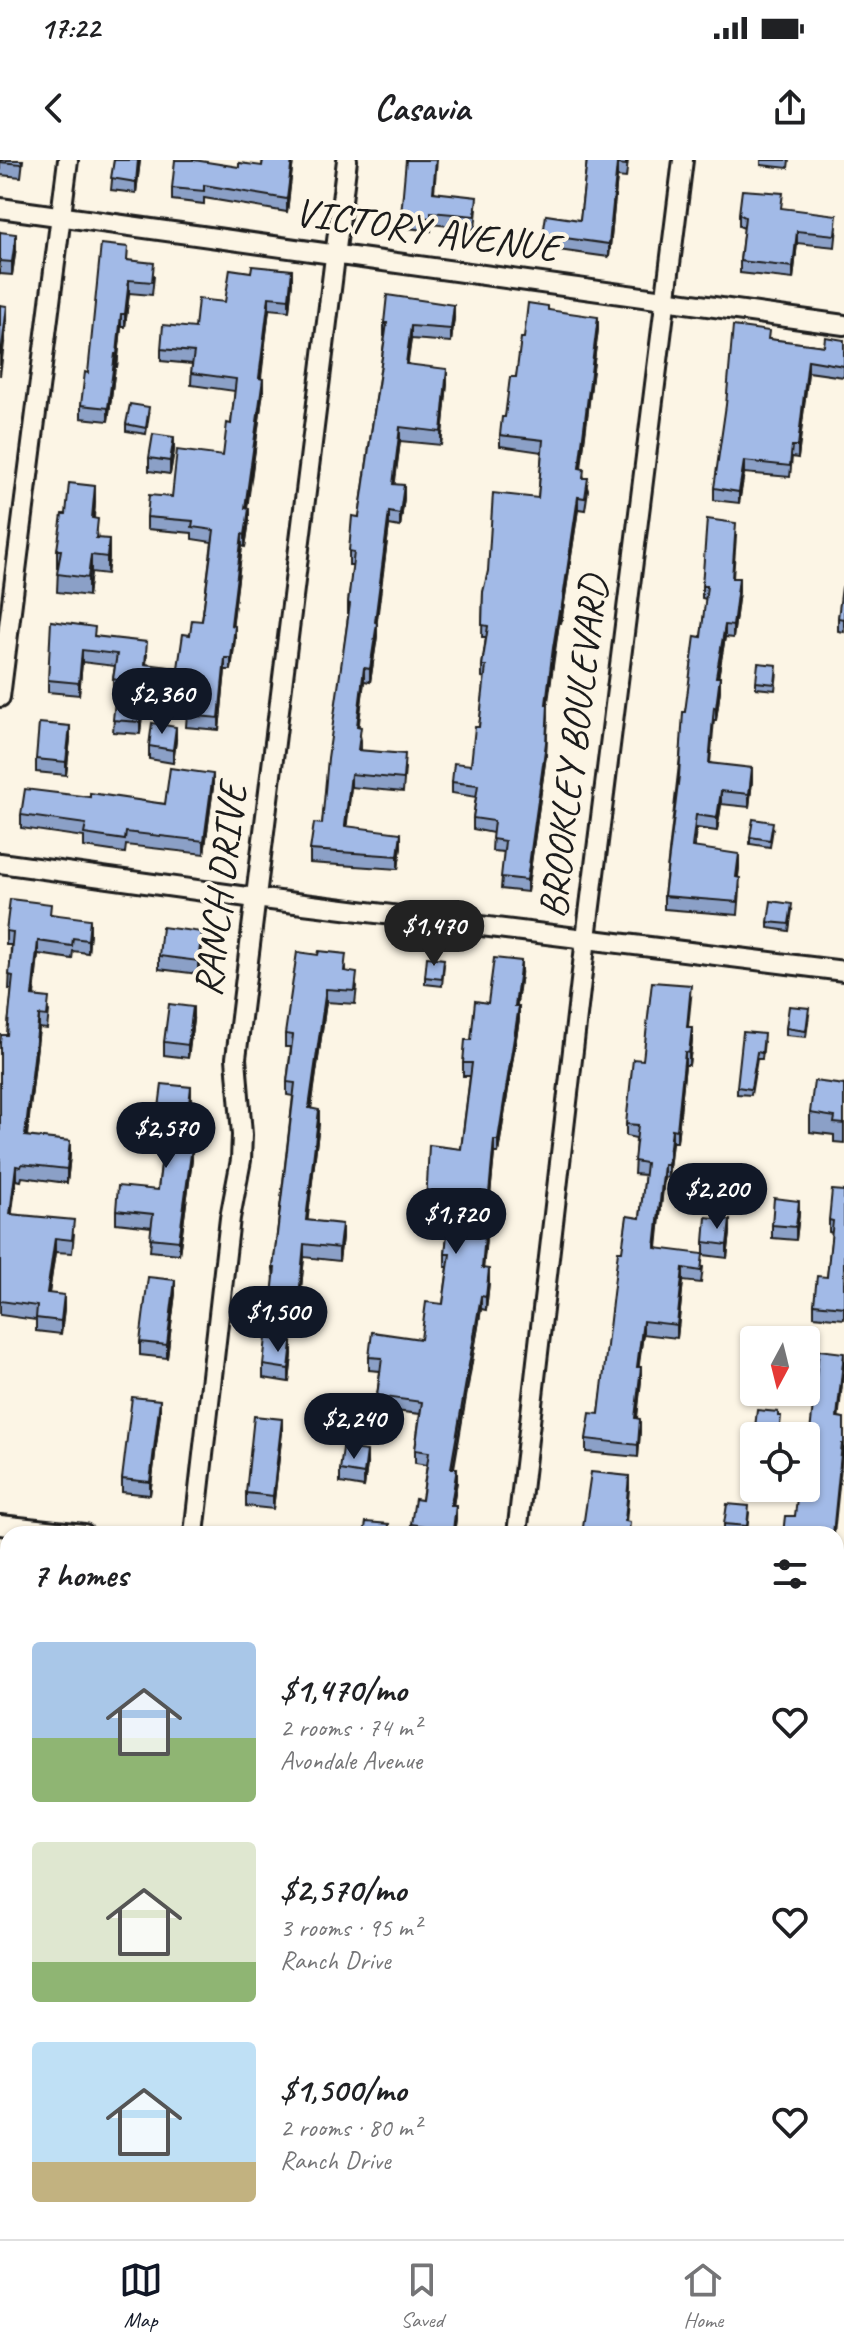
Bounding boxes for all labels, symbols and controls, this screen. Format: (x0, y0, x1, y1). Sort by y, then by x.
text: 17:22 (40, 9, 100, 47)
text: Casavia (374, 85, 470, 131)
icon: back (32, 86, 76, 130)
icon: share (768, 86, 812, 130)
street label: VICTORY AVENUE (292, 187, 567, 274)
street label: BROOKLEY BOULEVARD (527, 570, 619, 921)
pin: $2,360 (97, 668, 227, 736)
text: $2,360 (130, 677, 194, 710)
street label: RANCH DRIVE (182, 776, 258, 999)
pin: $1,470 (369, 900, 499, 968)
text: $1,470 (402, 909, 466, 942)
pin: $2,570 (101, 1102, 231, 1170)
text: $2,570 (134, 1111, 198, 1144)
pin: $2,200 (652, 1163, 782, 1231)
text: $2,200 (685, 1172, 749, 1205)
pin: $1,720 (391, 1188, 521, 1256)
text: $1,720 (424, 1197, 488, 1230)
pin: $1,500 (213, 1286, 343, 1354)
text: $1,500 (246, 1295, 310, 1328)
north arrow (740, 1326, 820, 1406)
map controls (740, 1326, 820, 1502)
pin: $2,240 (289, 1393, 419, 1461)
text: $2,240 (322, 1402, 386, 1435)
button: locate (740, 1422, 820, 1502)
icon: filters (768, 1552, 812, 1596)
text: 7 homes (32, 1553, 128, 1596)
text: $1,470/mo (280, 1668, 407, 1711)
icon: home (96, 1674, 192, 1770)
icon: heart (768, 1700, 812, 1744)
text: 2 rooms · 74 m² (280, 1711, 421, 1744)
text: Avondale Avenue (280, 1744, 422, 1777)
text: $2,570/mo (280, 1868, 406, 1911)
icon: home (96, 1874, 192, 1970)
icon: heart (768, 1900, 812, 1944)
text: 3 rooms · 95 m² (280, 1911, 421, 1944)
text: Ranch Drive (280, 1944, 390, 1977)
text: $1,500/mo (280, 2068, 406, 2111)
icon: home (96, 2074, 192, 2170)
icon: heart (768, 2100, 812, 2144)
text: 2 rooms · 80 m² (280, 2111, 421, 2144)
text: Ranch Drive (280, 2144, 390, 2177)
tab: Map (119, 2258, 163, 2334)
tab: Saved (400, 2258, 444, 2334)
tab: Home (681, 2258, 725, 2334)

